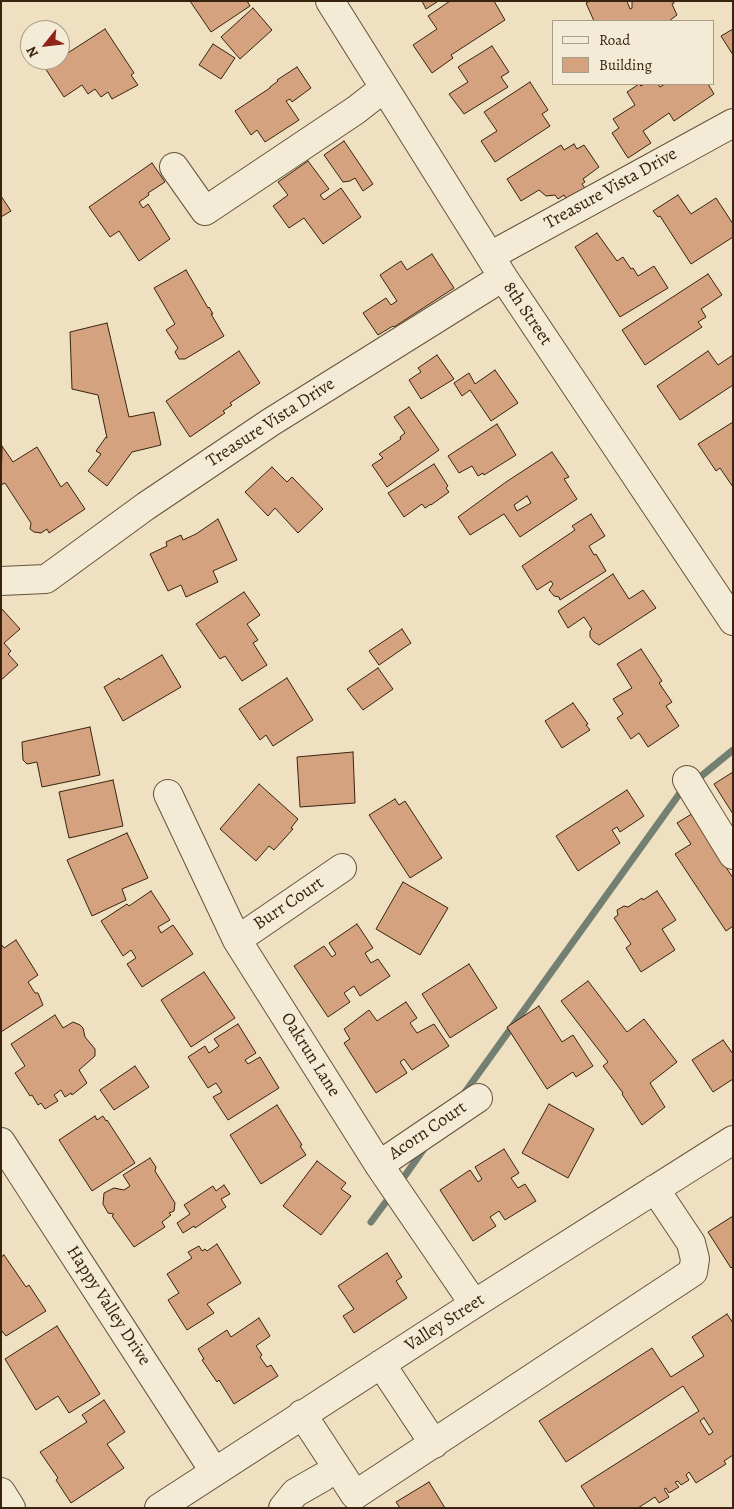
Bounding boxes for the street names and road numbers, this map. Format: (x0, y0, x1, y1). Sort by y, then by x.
street label: Treasure Vista Drive (541, 144, 681, 234)
street label: 8th Street (498, 278, 556, 350)
street label: Treasure Vista Drive (203, 373, 339, 473)
street label: Burr Court (250, 873, 328, 935)
street label: Oakrun Lane (276, 1009, 344, 1101)
street label: Acorn Court (385, 1097, 471, 1165)
street label: Happy Valley Drive (61, 1242, 155, 1370)
street label: Valley Street (401, 1289, 489, 1357)

